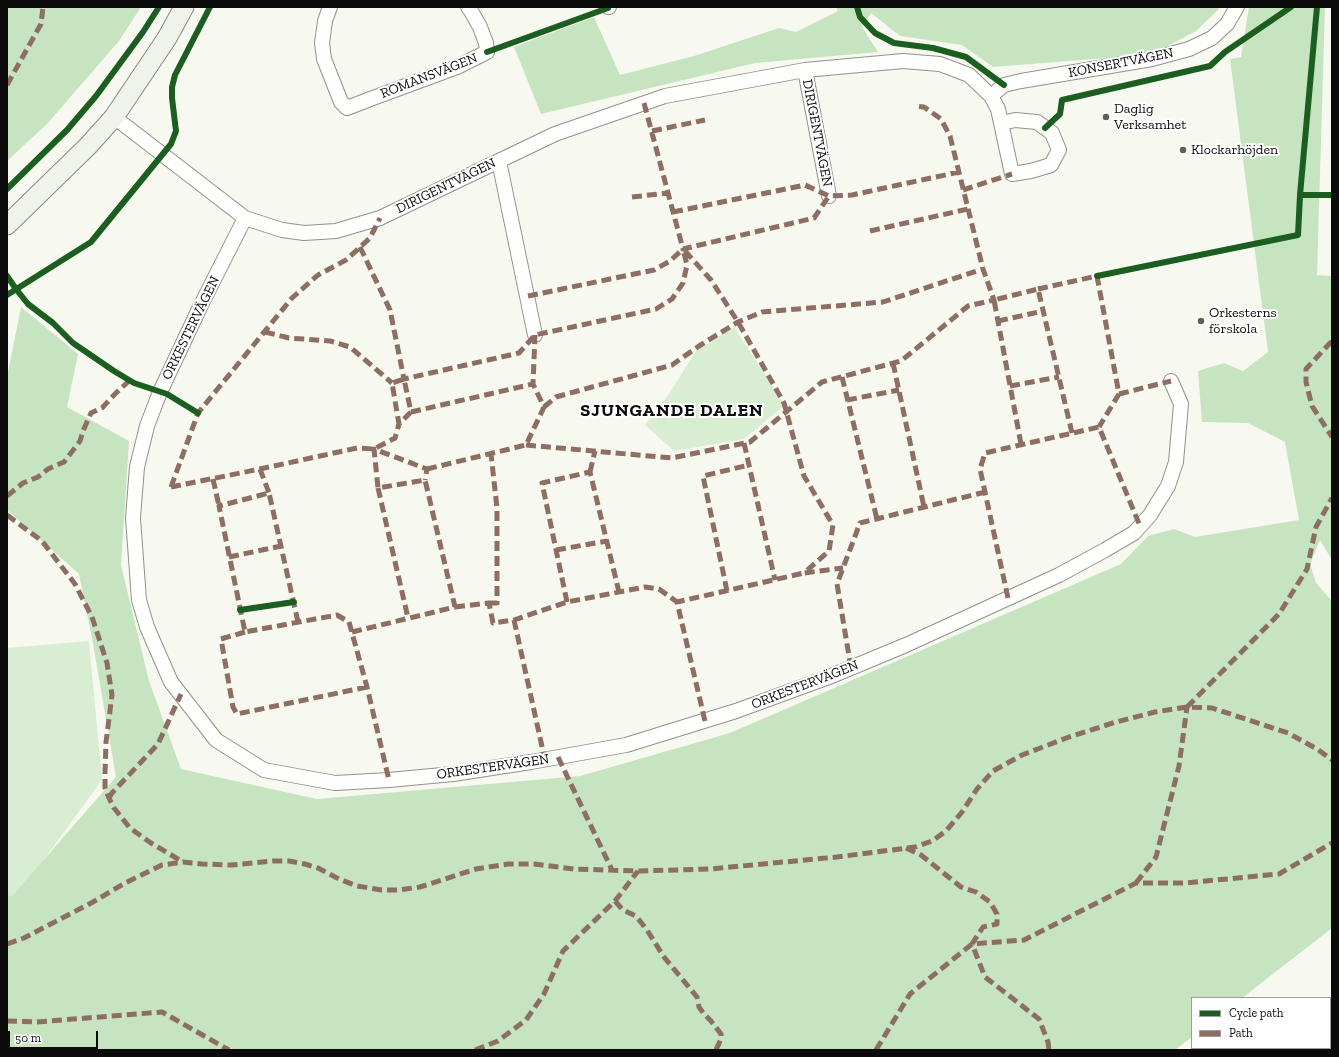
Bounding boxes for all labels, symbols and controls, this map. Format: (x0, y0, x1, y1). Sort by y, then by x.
street label: KONSERTVÄGEN (1067, 45, 1175, 81)
street label: ROMANSVÄGEN (378, 50, 480, 102)
street label: DIRIGENTVÄGEN (798, 78, 836, 188)
place label: Daglig Verksamhet (1114, 101, 1186, 134)
marker: Daglig Verksamhet (1101, 112, 1111, 122)
place label: Klockarhöjden (1191, 142, 1278, 158)
marker: Klockarhöjden (1178, 145, 1188, 155)
street label: DIRIGENTVÄGEN (393, 155, 499, 217)
street label: ORKESTERVÄGEN (159, 273, 223, 383)
place label: Orkesterns förskola (1209, 305, 1277, 338)
marker: Orkesterns förskola (1196, 316, 1206, 326)
district label: SJUNGANDE DALEN (580, 400, 764, 422)
street label: ORKESTERVÄGEN (749, 657, 861, 713)
street label: ORKESTERVÄGEN (436, 751, 550, 783)
legend (1191, 997, 1331, 1049)
text: Cycle path (1229, 1006, 1283, 1020)
scale bar (10, 1023, 100, 1049)
text: Path (1229, 1026, 1253, 1040)
text: 50 m (15, 1031, 41, 1045)

